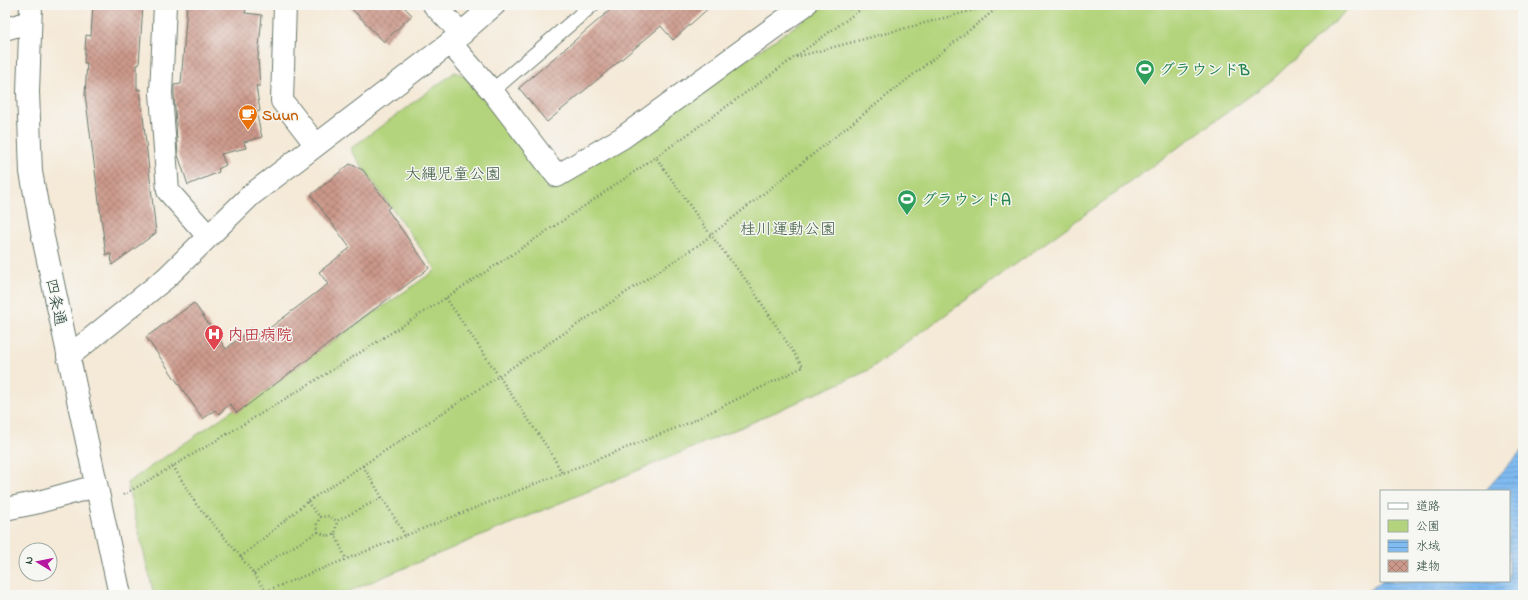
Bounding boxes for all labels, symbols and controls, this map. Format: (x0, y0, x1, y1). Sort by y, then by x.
sports icon: グラウンドB (1134, 58, 1156, 86)
place label: グラウンドB (1159, 59, 1250, 83)
cafe icon: Suun (237, 103, 259, 131)
place label: Suun (262, 104, 298, 128)
park label: 大縄児童公園 (405, 163, 501, 187)
sports icon: グラウンドA (896, 188, 918, 216)
place label: グラウンドA (921, 189, 1011, 213)
park label: 桂川運動公園 (740, 218, 836, 242)
street label: 四条通 (38, 276, 72, 328)
hospital icon: 内田病院 (203, 323, 225, 351)
place label: 内田病院 (228, 324, 292, 348)
legend (1380, 490, 1510, 582)
text: 道路 (1416, 498, 1440, 516)
text: 公園 (1416, 518, 1440, 536)
text: 水域 (1416, 538, 1440, 556)
north arrow (18, 542, 58, 582)
text: N (21, 555, 38, 565)
text: 建物 (1416, 558, 1440, 576)

